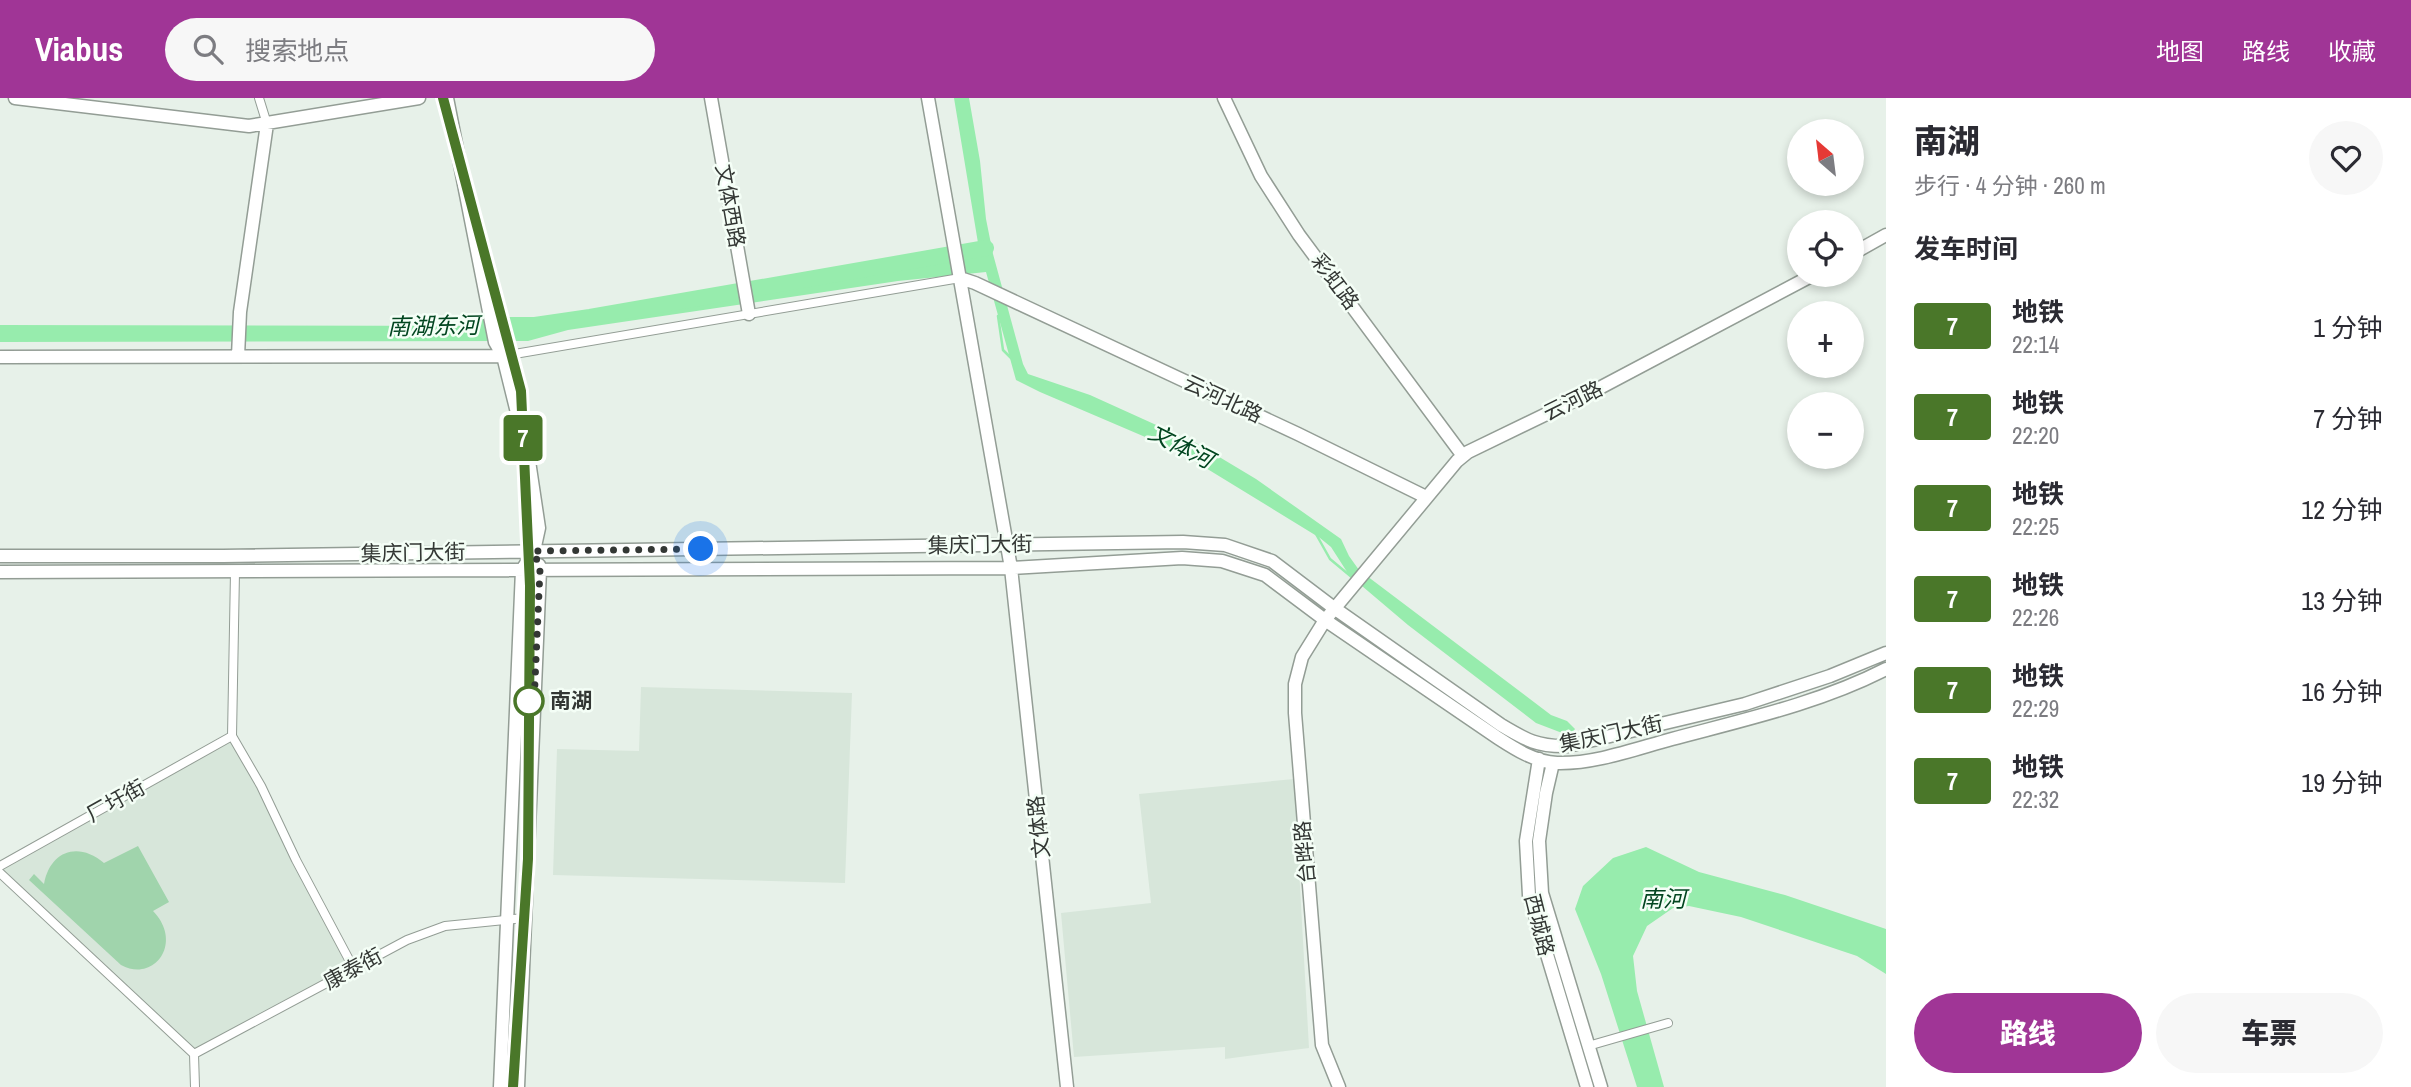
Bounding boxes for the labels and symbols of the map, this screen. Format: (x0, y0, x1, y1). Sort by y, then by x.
north arrow (1787, 119, 1864, 196)
street label: 文体西路 (709, 162, 752, 250)
street label: 彩虹路 (1305, 248, 1366, 316)
water label: 南湖东河 (387, 309, 483, 342)
street label: 云河北路 (1179, 368, 1267, 429)
street label: 云河路 (1538, 374, 1607, 427)
line badge: 7 (500, 415, 546, 461)
water label: 文体河 (1143, 416, 1223, 477)
street label: 集庆门大街 (927, 529, 1033, 560)
your location (683, 531, 718, 566)
street label: 集庆门大街 (360, 537, 466, 568)
marker: 南湖 (514, 686, 544, 716)
place label: 南湖 (550, 686, 592, 715)
street label: 集庆门大街 (1557, 708, 1665, 759)
street label: 厂圩街 (81, 773, 150, 829)
street label: 文体路 (1021, 794, 1056, 860)
street label: 台晔路 (1287, 819, 1322, 885)
water label: 南河 (1640, 883, 1690, 914)
street label: 西城路 (1518, 891, 1561, 959)
street label: 康泰街 (318, 941, 387, 996)

